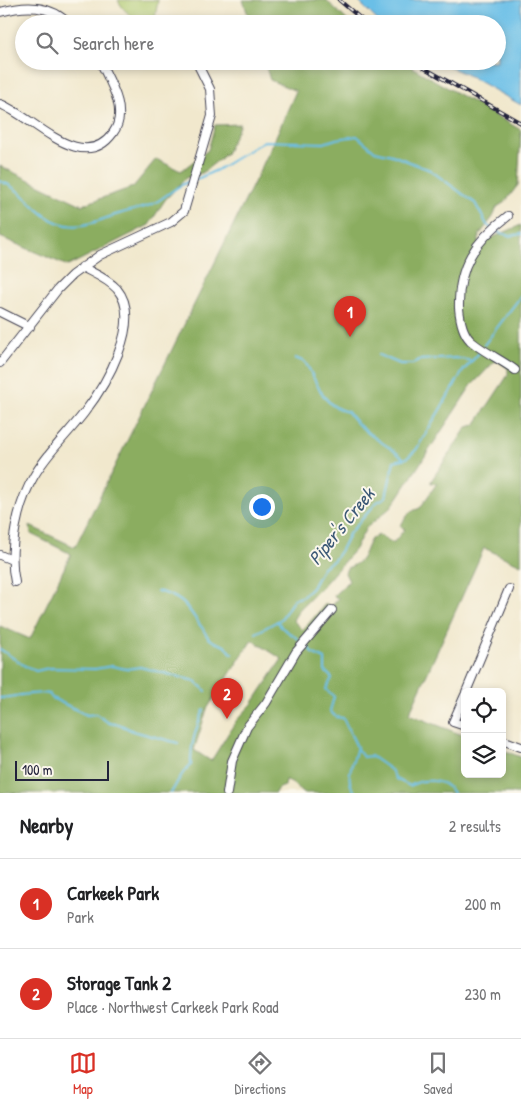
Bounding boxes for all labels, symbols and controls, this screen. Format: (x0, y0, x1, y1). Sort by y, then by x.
search box (15, 15, 506, 70)
icon: search (33, 29, 61, 57)
text: Search here (73, 30, 154, 56)
pin: 1 (334, 296, 366, 337)
water label: Piper's Creek (302, 480, 381, 570)
your location (249, 494, 275, 520)
pin: 2 (211, 678, 243, 719)
map controls (461, 688, 506, 778)
button: locate (461, 688, 506, 733)
button: layers (461, 733, 506, 778)
scale bar (15, 758, 109, 781)
text: 100 m (22, 760, 52, 779)
text: Nearby (20, 811, 73, 840)
text: 2 results (449, 815, 501, 837)
text: Carkeek Park (67, 880, 159, 906)
text: 1 (33, 893, 39, 915)
text: 200 m (465, 893, 501, 915)
text: Park (67, 906, 94, 928)
text: Storage Tank 2 (67, 970, 171, 996)
text: 2 (32, 983, 40, 1005)
text: 230 m (465, 983, 501, 1005)
text: Place · Northwest Carkeek Park Road (67, 996, 278, 1018)
tab: Map (69, 1049, 97, 1098)
tab: Directions (234, 1049, 286, 1098)
tab: Saved (424, 1049, 452, 1098)

